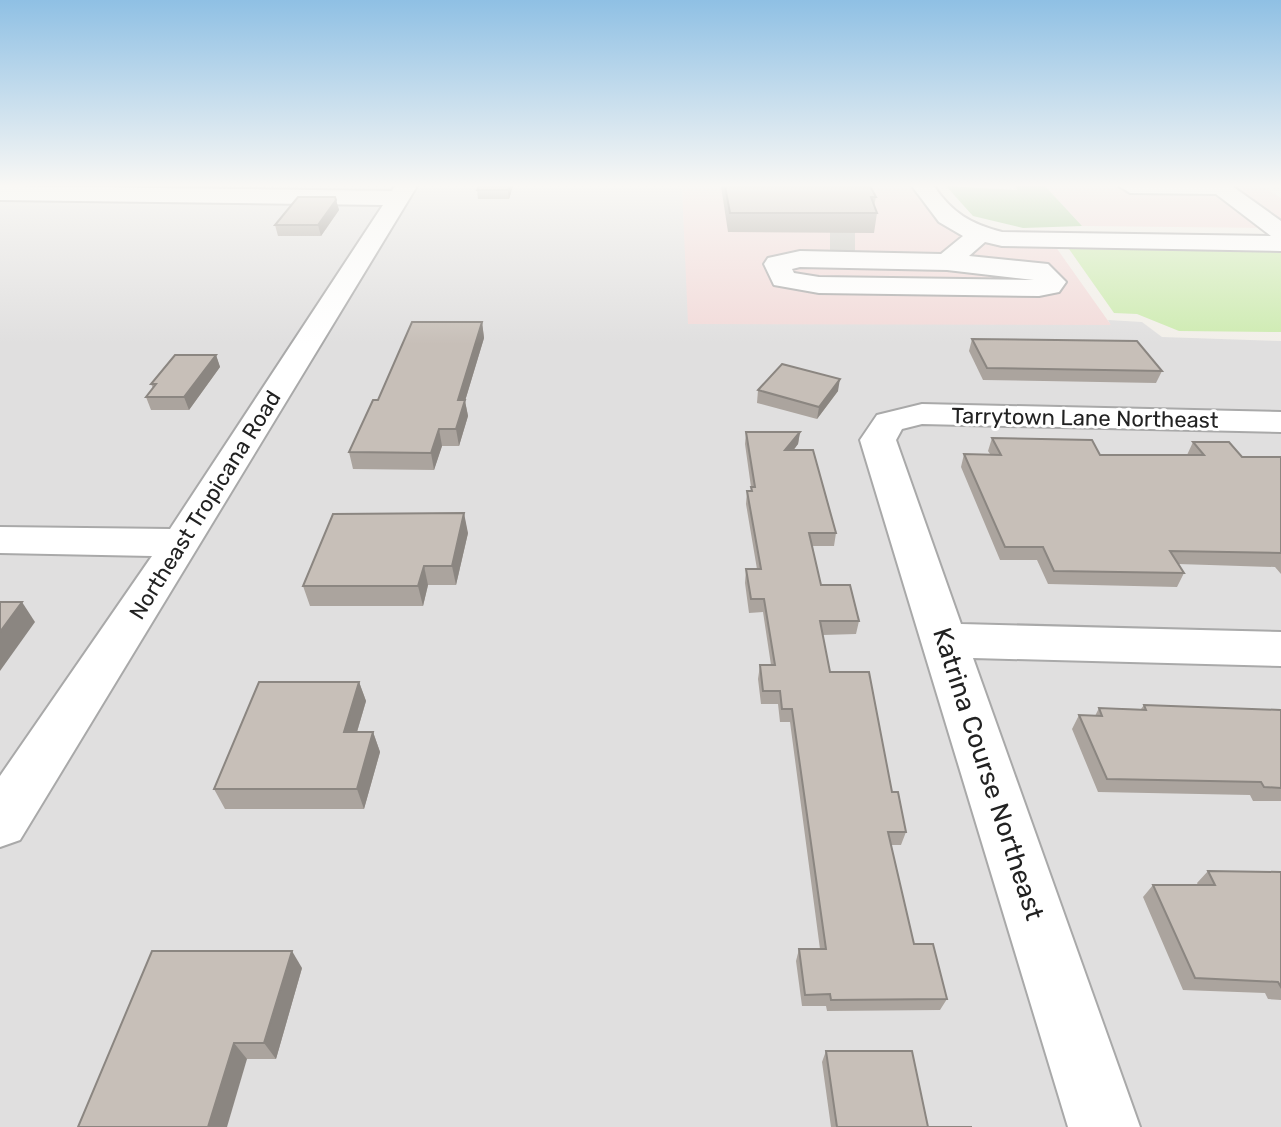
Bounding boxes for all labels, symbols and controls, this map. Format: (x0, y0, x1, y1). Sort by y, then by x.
street label: Northeast Tropicana Road (123, 386, 287, 624)
street label: Tarrytown Lane Northeast (951, 402, 1219, 434)
street label: Katrina Course Northeast (926, 624, 1050, 924)

